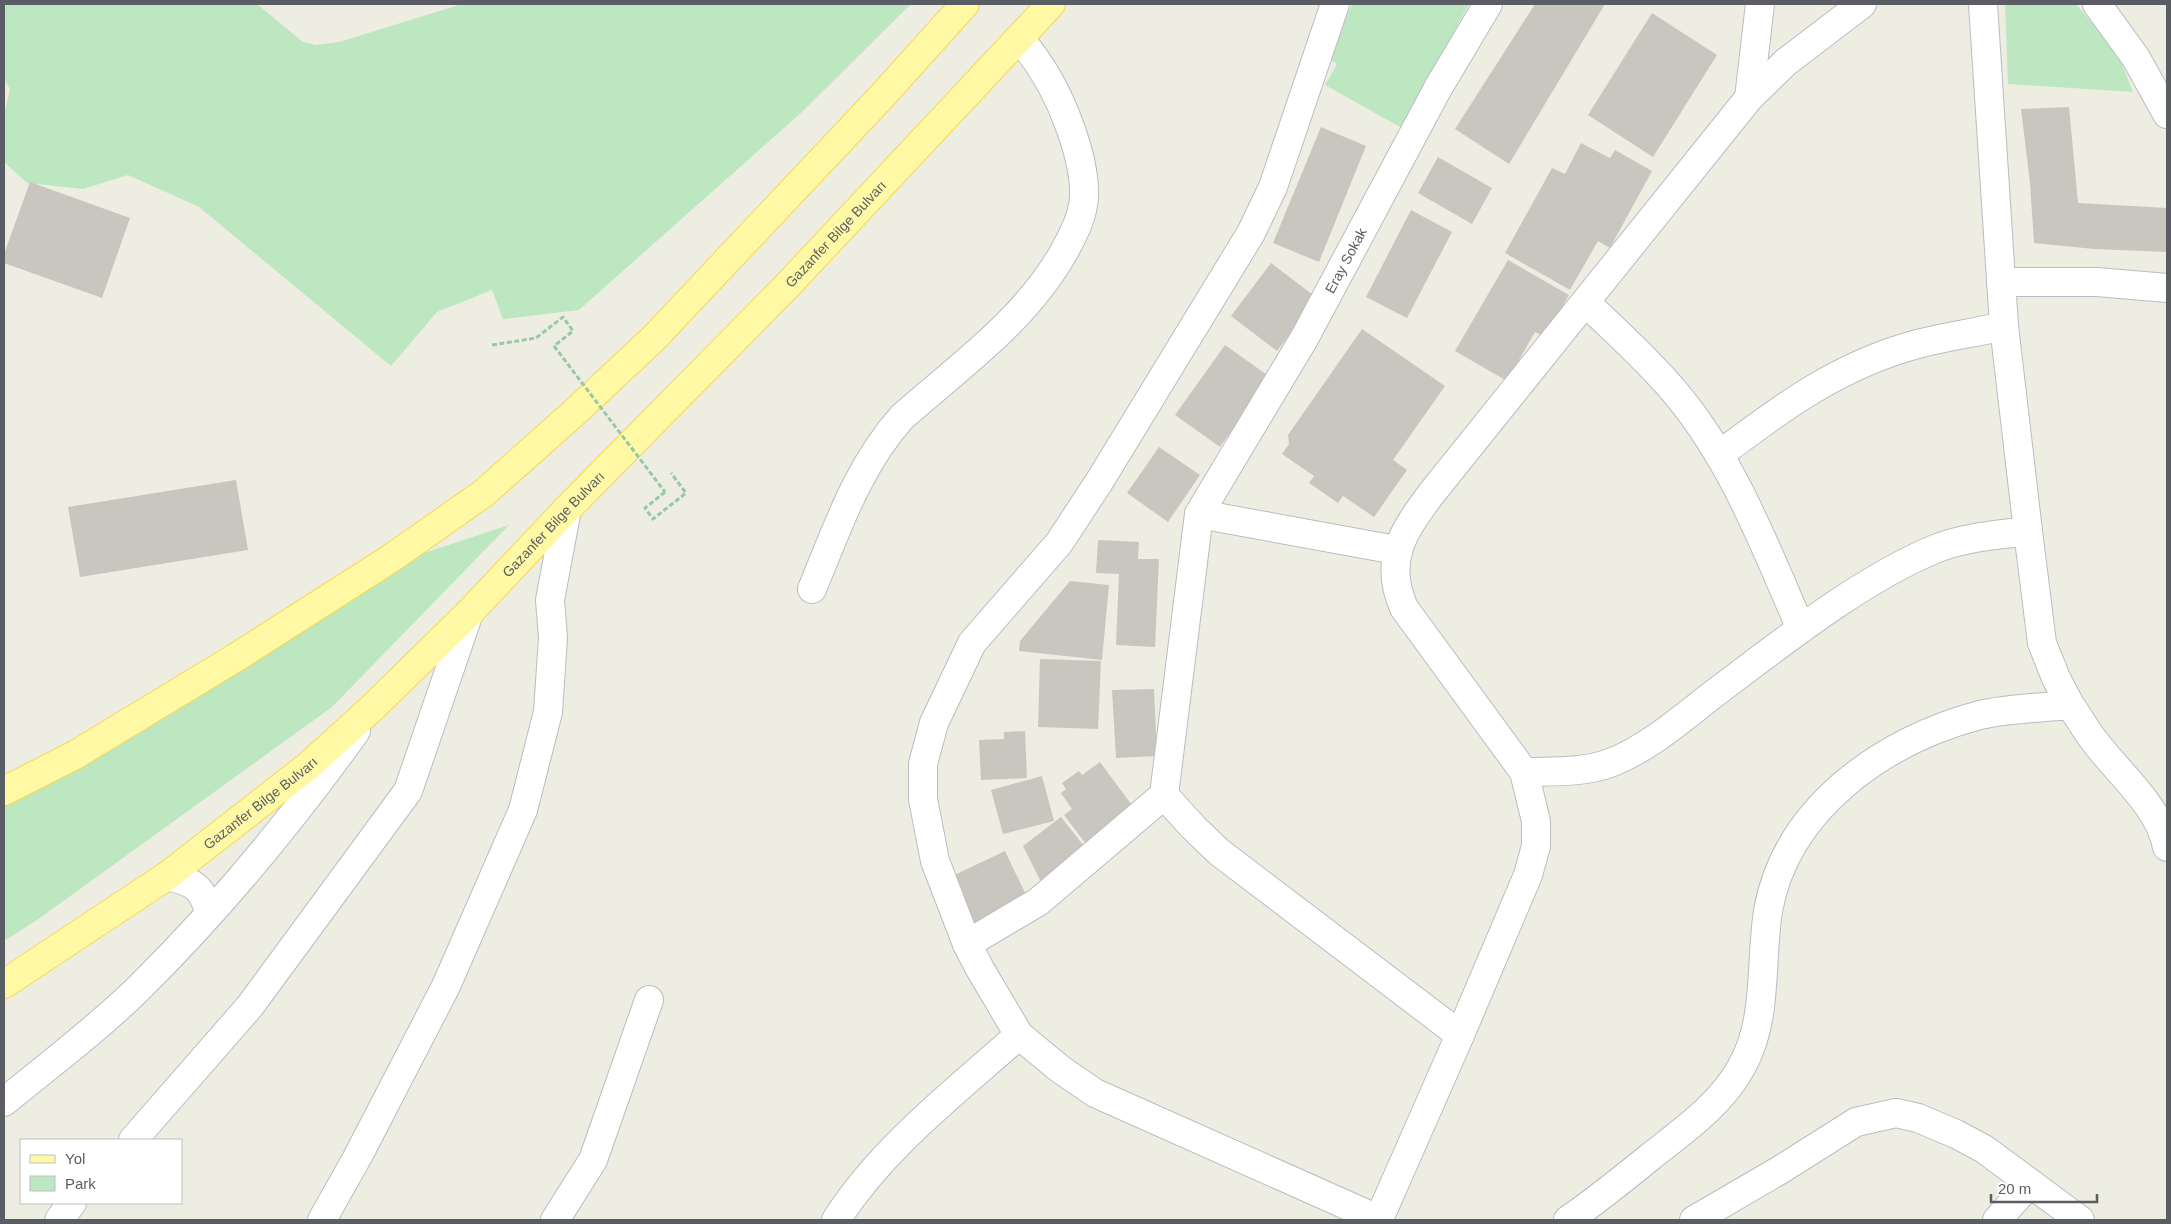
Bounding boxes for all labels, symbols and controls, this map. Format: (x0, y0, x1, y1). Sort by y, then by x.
street label: Gazanfer Bilge Bulvarı (782, 177, 889, 291)
street label: Eray Sokak (1322, 224, 1370, 296)
street label: Gazanfer Bilge Bulvarı (499, 468, 608, 580)
street label: Gazanfer Bilge Bulvarı (200, 754, 321, 853)
legend (20, 1139, 182, 1204)
text: Yol (65, 1150, 85, 1167)
scale bar (1991, 1172, 2097, 1204)
text: Park (65, 1175, 96, 1192)
text: 20 m (1998, 1180, 2031, 1197)

